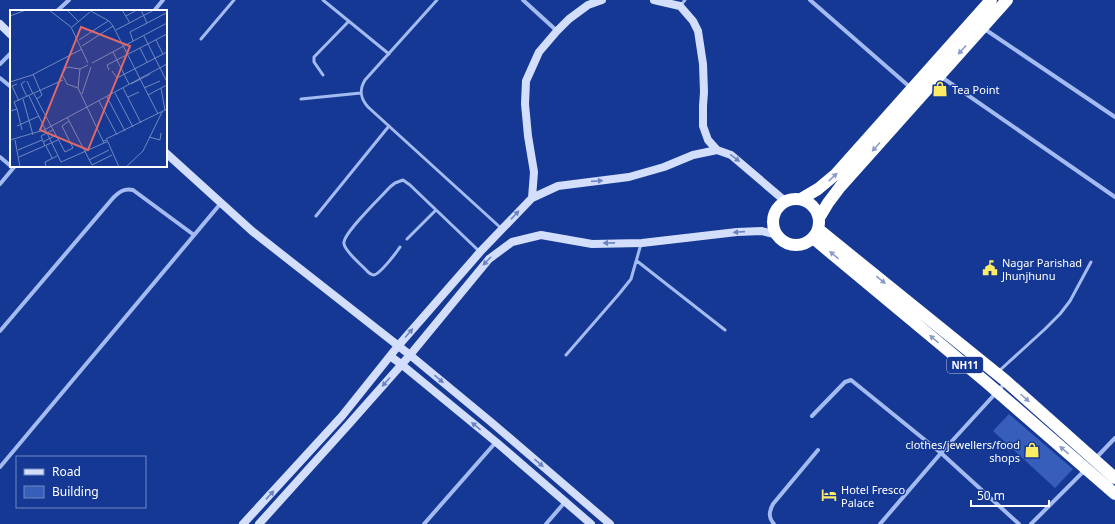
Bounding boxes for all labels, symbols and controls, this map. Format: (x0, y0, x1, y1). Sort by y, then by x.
inset map (10, 10, 167, 167)
one-way arrow (958, 45, 967, 56)
shop icon: Tea Point (931, 80, 949, 98)
place label: Tea Point (952, 82, 1000, 97)
one-way arrow (872, 143, 881, 152)
one-way arrow (729, 154, 740, 163)
one-way arrow (828, 172, 838, 182)
one-way arrow (591, 178, 603, 185)
one-way arrow (510, 210, 519, 220)
one-way arrow (733, 229, 745, 236)
one-way arrow (603, 240, 615, 247)
one-way arrow (828, 251, 839, 260)
place label: Nagar Parishad Jhunjhunu (1001, 255, 1082, 283)
one-way arrow (483, 256, 492, 266)
public building icon: Nagar Parishad Jhunjhunu (981, 259, 999, 277)
one-way arrow (876, 276, 887, 285)
one-way arrow (405, 328, 414, 338)
one-way arrow (928, 334, 939, 343)
road number: NH11 (947, 357, 983, 373)
one-way arrow (434, 375, 445, 384)
one-way arrow (381, 377, 391, 387)
one-way arrow (1020, 393, 1030, 403)
one-way arrow (471, 421, 481, 430)
place label: clothes/jewellers/food shops (906, 437, 1020, 465)
shop icon: clothes/jewellers/food shops (1023, 441, 1041, 459)
one-way arrow (1059, 446, 1070, 455)
legend (16, 456, 146, 508)
one-way arrow (534, 458, 544, 468)
text: Road (52, 463, 81, 480)
place label: Hotel Fresco Palace (841, 482, 905, 510)
scale bar (971, 482, 1049, 508)
text: Building (52, 483, 99, 500)
hotel icon: Hotel Fresco Palace (820, 486, 838, 504)
text: 50 m (977, 487, 1005, 504)
one-way arrow (265, 490, 274, 500)

